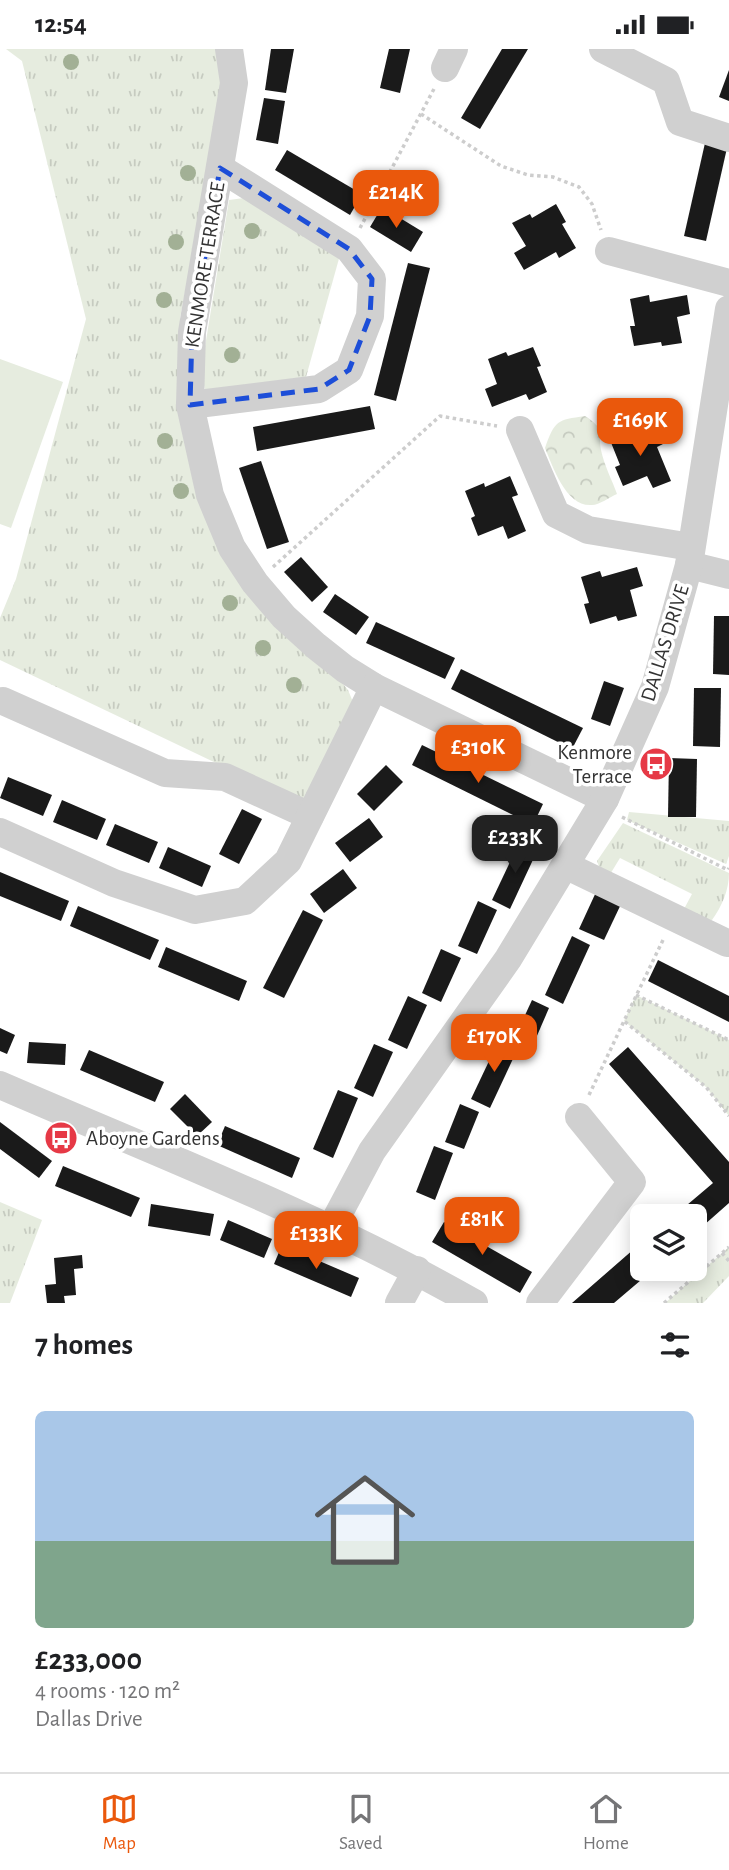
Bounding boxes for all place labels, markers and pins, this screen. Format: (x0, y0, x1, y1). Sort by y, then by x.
pin: £214K (347, 171, 445, 230)
pin: £169K (591, 399, 689, 458)
pin: £310K (429, 725, 527, 785)
place label: Kenmore Terrace (557, 742, 632, 787)
bus stop icon: Kenmore Terrace (637, 745, 675, 783)
pin: £233K (466, 815, 564, 875)
pin: £170K (445, 1014, 543, 1074)
bus stop icon: Aboyne Gardens (42, 1119, 80, 1157)
place label: Aboyne Gardens (86, 1128, 220, 1149)
pin: £81K (441, 1197, 523, 1257)
pin: £133K (267, 1211, 365, 1271)

